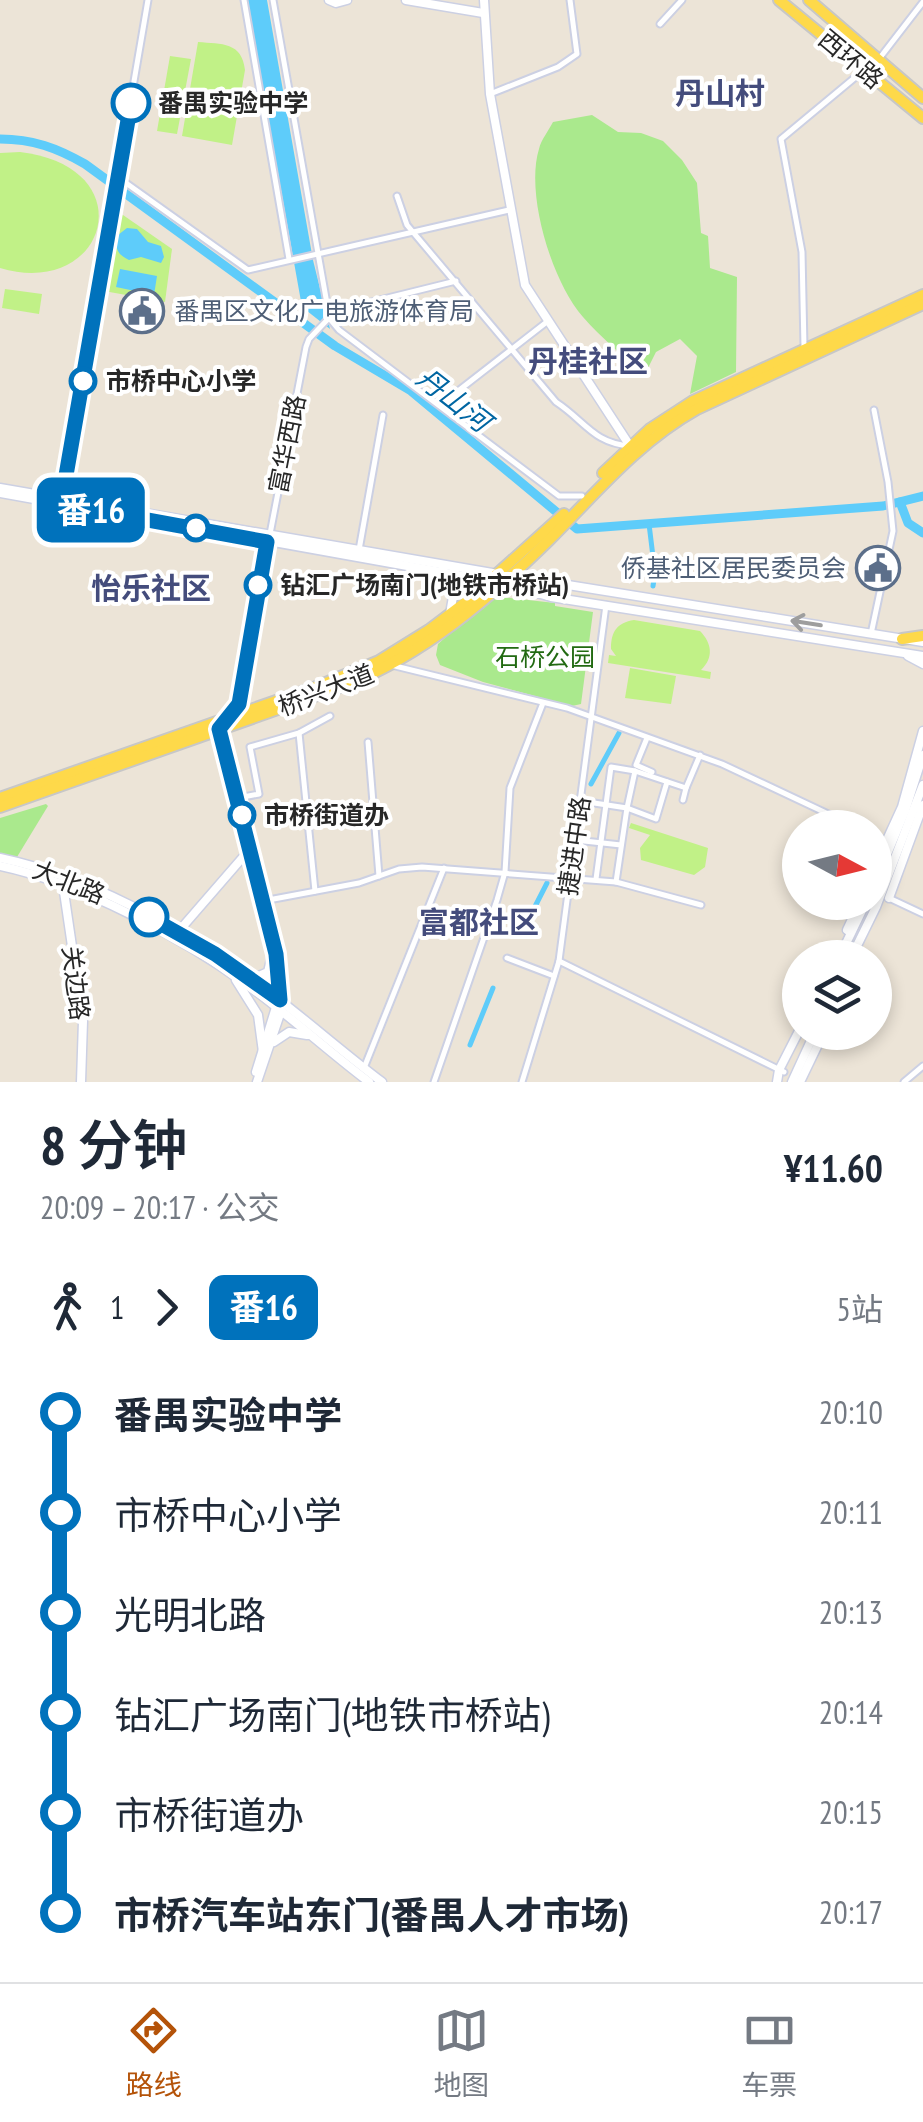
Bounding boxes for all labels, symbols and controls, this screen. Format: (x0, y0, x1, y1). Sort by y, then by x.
street label: 西环路 (812, 23, 890, 95)
district label: 丹山村 (675, 73, 765, 112)
marker: 番禺实验中学 (112, 84, 150, 122)
place label: 番禺实验中学 (158, 87, 308, 119)
public building icon: 番禺区文化广电旅游体育局 (119, 288, 165, 334)
place label: 番禺区文化广电旅游体育局 (174, 295, 474, 327)
district label: 丹桂社区 (528, 341, 648, 380)
water label: 丹山河 (410, 359, 502, 443)
place label: 市桥中心小学 (106, 365, 256, 397)
marker: 市桥中心小学 (70, 368, 96, 394)
street label: 富华西路 (262, 392, 312, 496)
line badge: 番16 (34, 478, 148, 542)
text: 番16 (57, 487, 125, 533)
unlabelled marker (183, 515, 209, 541)
public building icon: 侨基社区居民委员会 (855, 545, 901, 591)
place label: 侨基社区居民委员会 (621, 552, 846, 584)
district label: 怡乐社区 (91, 568, 211, 607)
place label: 钻汇广场南门(地铁市桥站) (280, 569, 569, 601)
marker: 钻汇广场南门(地铁市桥站) (245, 572, 271, 598)
one-way arrow (790, 613, 823, 632)
park label: 石桥公园 (495, 641, 595, 673)
street label: 桥兴大道 (274, 657, 378, 723)
street label: 捷进中路 (551, 794, 597, 898)
place label: 市桥街道办 (264, 799, 389, 831)
marker: 市桥街道办 (229, 802, 255, 828)
north arrow (782, 810, 892, 920)
map controls (782, 810, 892, 1050)
street label: 大北路 (28, 853, 110, 911)
unlabelled marker (130, 898, 168, 936)
district label: 富都社区 (419, 902, 539, 941)
button: layers (782, 940, 892, 1050)
street label: 关边路 (56, 944, 96, 1022)
text: 8 分钟 (40, 1109, 188, 1180)
text: ¥11.60 (784, 1143, 883, 1192)
text: 20:09 – 20:17 · 公交 (40, 1186, 280, 1228)
icon: walk (40, 1280, 95, 1335)
icon: forward (139, 1280, 194, 1335)
text: 番16 (229, 1284, 298, 1330)
text: 1 (110, 1286, 124, 1328)
text: 5站 (837, 1288, 883, 1330)
text: 番禺实验中学 (114, 1390, 342, 1439)
text: 20:10 (819, 1391, 883, 1433)
text: 市桥中心小学 (114, 1490, 342, 1539)
text: 20:11 (819, 1491, 883, 1533)
text: 光明北路 (114, 1590, 266, 1639)
text: 20:13 (819, 1591, 883, 1633)
text: 钻汇广场南门(地铁市桥站) (114, 1690, 550, 1739)
text: 20:14 (819, 1691, 883, 1733)
text: 市桥街道办 (114, 1790, 304, 1839)
text: 20:15 (819, 1791, 883, 1833)
text: 市桥汽车站东门(番禺人才市场) (114, 1890, 629, 1939)
text: 20:17 (819, 1891, 883, 1933)
tab: 路线 (126, 2003, 182, 2103)
tab: 地图 (433, 2003, 489, 2103)
tab: 车票 (741, 2003, 797, 2103)

